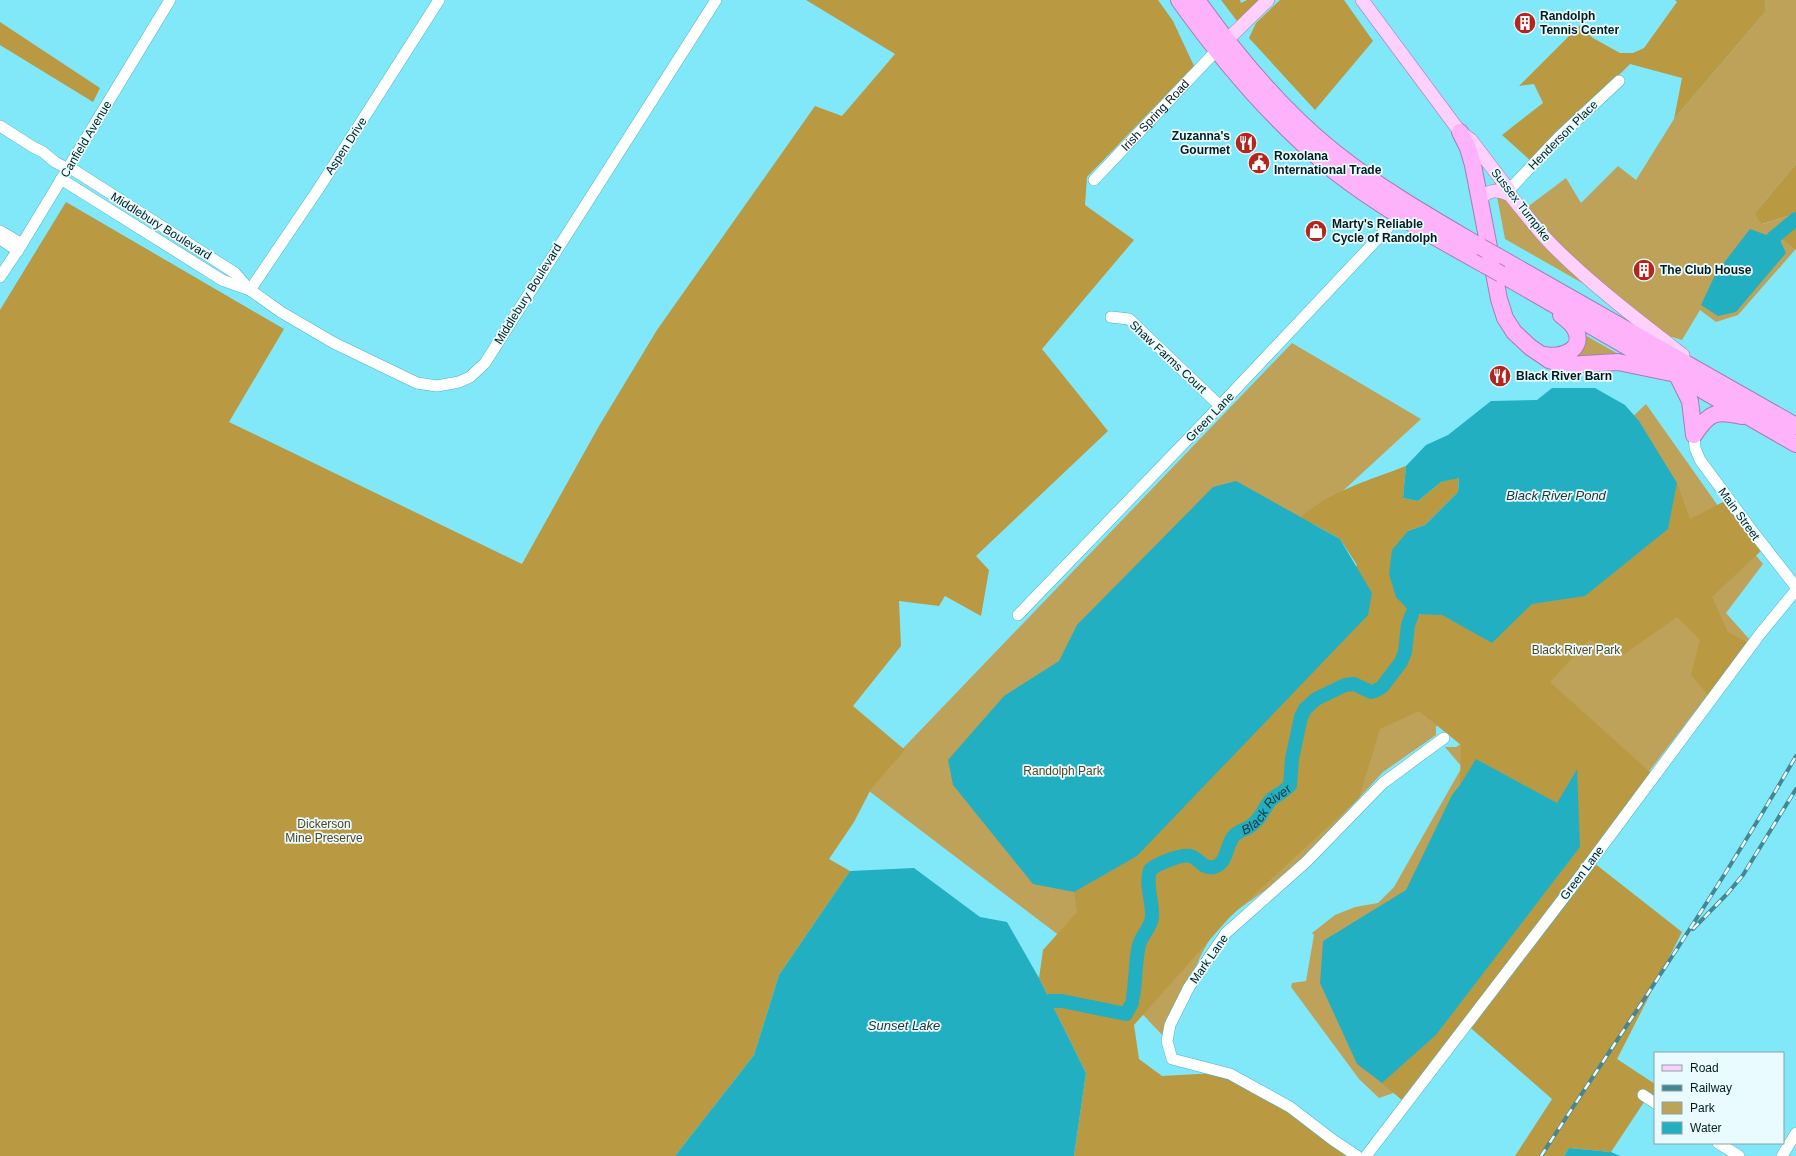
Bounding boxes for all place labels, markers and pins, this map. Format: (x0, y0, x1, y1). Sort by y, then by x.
place label: Randolph Tennis Center (1540, 9, 1619, 37)
building icon: Randolph Tennis Center (1512, 10, 1538, 36)
place label: Zuzanna's Gourmet (1172, 129, 1230, 157)
restaurant icon: Zuzanna's Gourmet (1233, 130, 1259, 156)
place label: Roxolana International Trade (1274, 149, 1382, 177)
public building icon: Roxolana International Trade (1246, 150, 1272, 176)
place label: Marty's Reliable Cycle of Randolph (1332, 217, 1437, 245)
shop icon: Marty's Reliable Cycle of Randolph (1303, 218, 1329, 244)
building icon: The Club House (1631, 257, 1657, 283)
place label: The Club House (1660, 263, 1752, 277)
restaurant icon: Black River Barn (1487, 363, 1513, 389)
place label: Black River Barn (1516, 369, 1612, 383)

